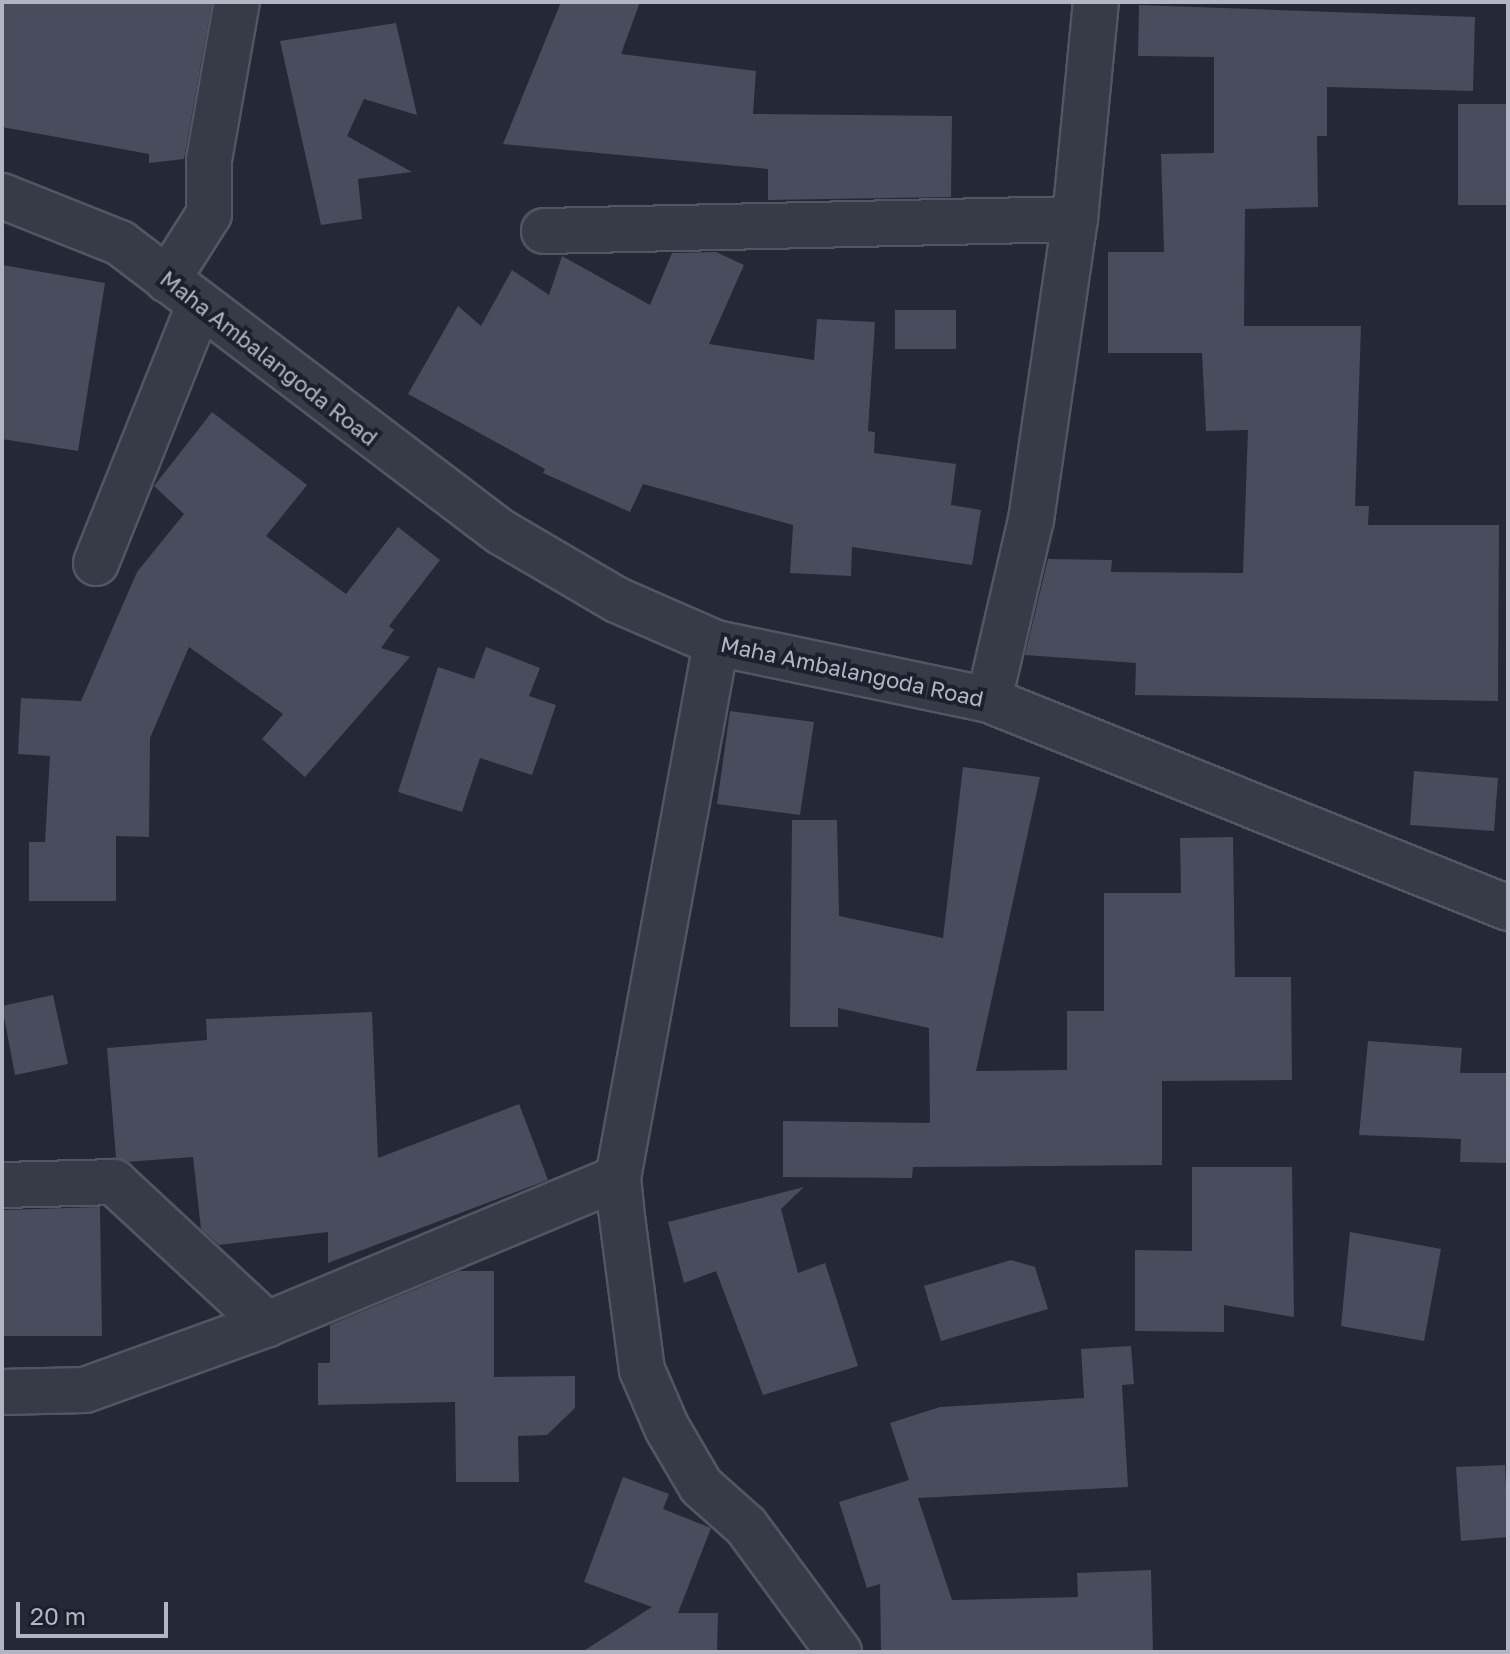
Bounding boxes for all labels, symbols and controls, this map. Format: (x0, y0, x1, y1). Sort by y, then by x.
street label: Maha Ambalangoda Road (155, 265, 383, 451)
street label: Maha Ambalangoda Road (718, 630, 986, 712)
scale bar (20, 1586, 172, 1636)
text: 20 m (30, 1601, 86, 1630)

